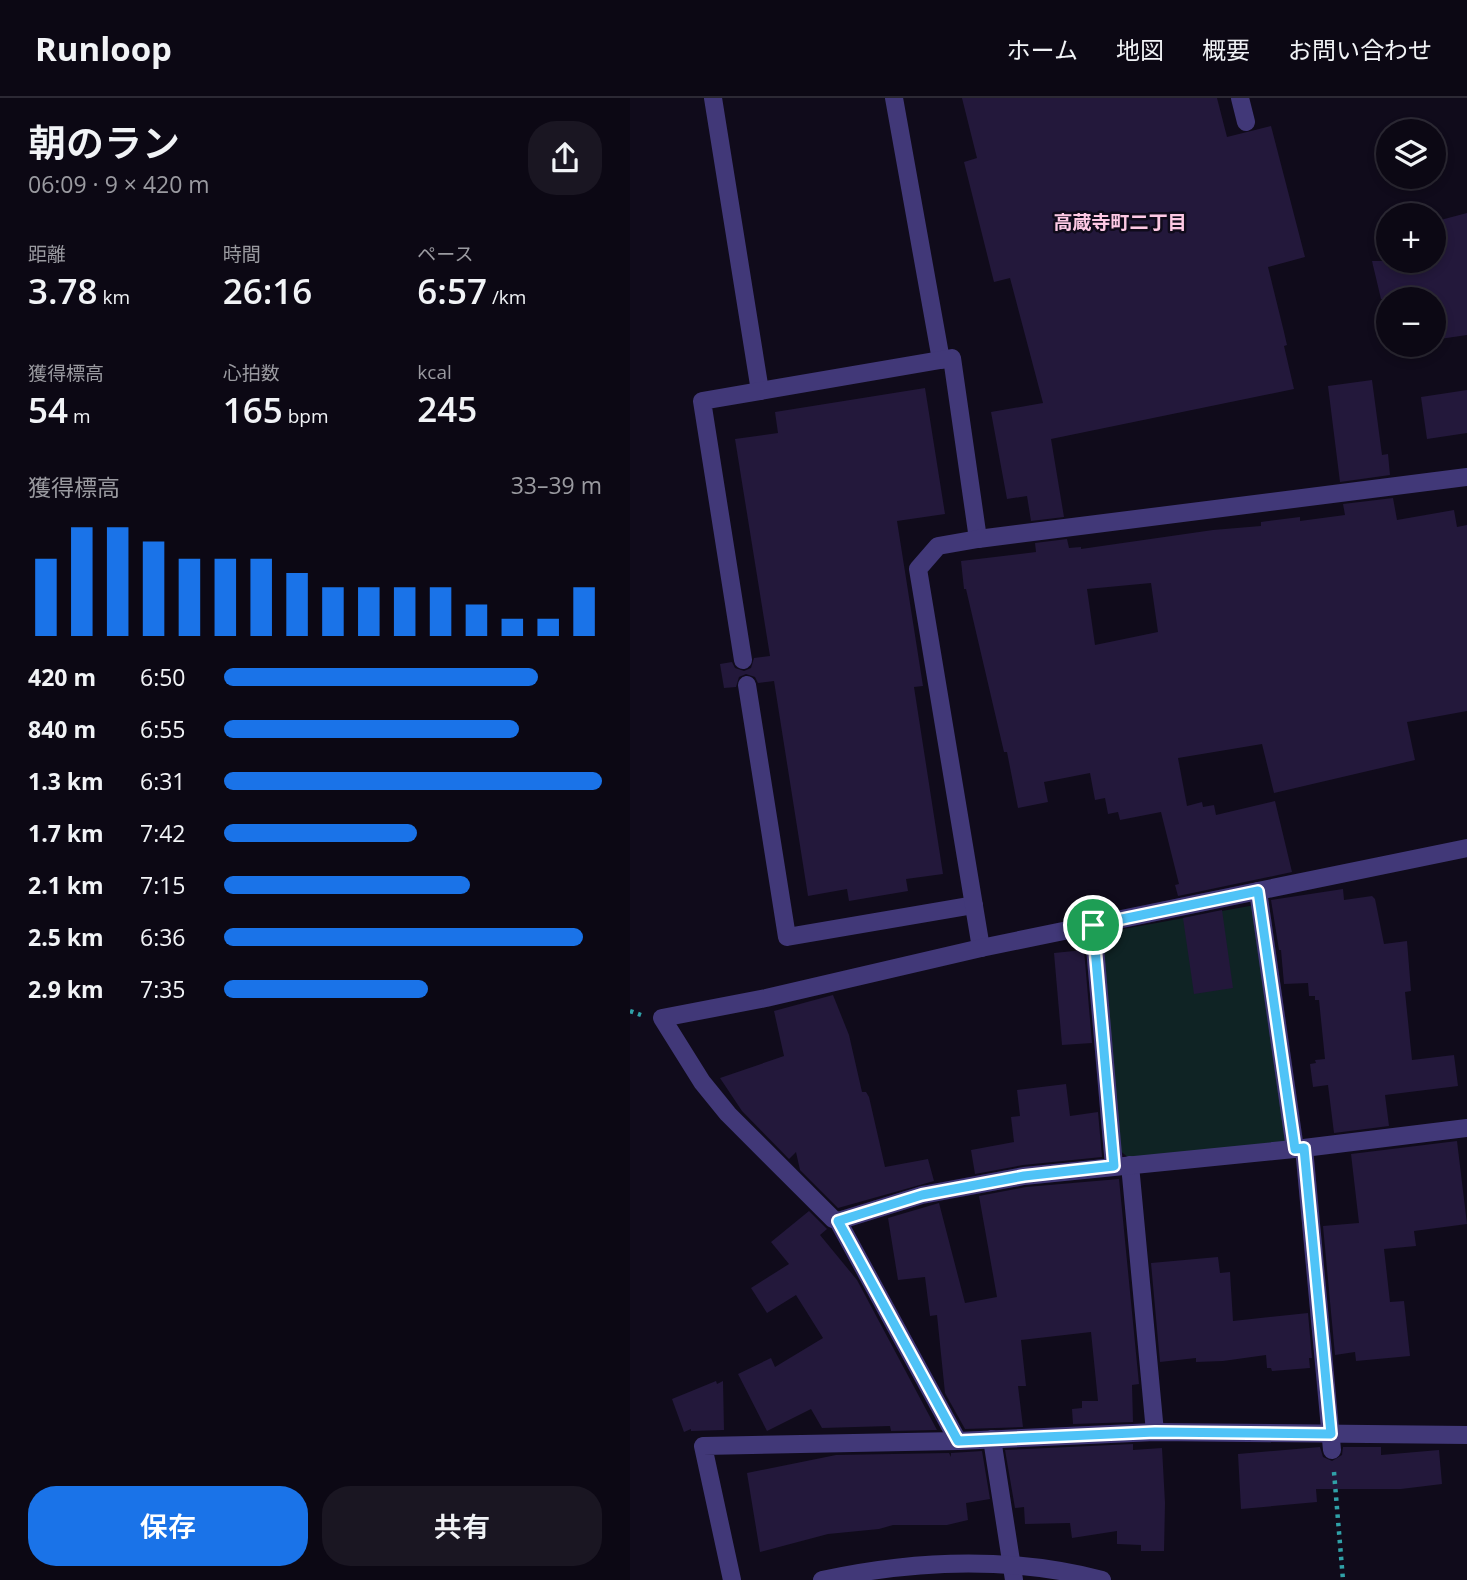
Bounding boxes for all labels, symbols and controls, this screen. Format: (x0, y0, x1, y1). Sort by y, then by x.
text: Runloop (35, 26, 172, 71)
text: ホーム (1007, 33, 1078, 66)
text: 地図 (1116, 33, 1164, 66)
text: 概要 (1202, 33, 1250, 66)
text: お問い合わせ (1288, 33, 1432, 66)
text: 朝のラン (28, 116, 180, 168)
map controls (1376, 119, 1446, 357)
button: layers (1376, 119, 1446, 189)
button: share (528, 121, 602, 195)
text: 06:09 · 9 × 420 m (28, 168, 210, 200)
button: + (1376, 203, 1446, 273)
district label: 高蔵寺町二丁目 (1053, 209, 1187, 235)
text: 距離 (28, 241, 66, 267)
text: 時間 (223, 241, 261, 267)
text: ペース (417, 241, 473, 267)
text: 3.78 (28, 267, 98, 314)
text: 26:16 (223, 267, 312, 314)
text: 6:57 (417, 267, 487, 314)
text: km (98, 284, 130, 310)
text: /km (487, 284, 526, 310)
button: − (1376, 287, 1446, 357)
text: kcal (417, 359, 452, 385)
text: 獲得標高 (28, 360, 104, 386)
text: 心拍数 (223, 360, 280, 386)
text: 245 (417, 385, 477, 432)
text: 54 (28, 386, 68, 433)
text: 165 (223, 386, 283, 433)
text: m (68, 403, 91, 429)
text: bpm (283, 403, 328, 429)
text: 33–39 m (511, 469, 602, 501)
text: 獲得標高 (28, 471, 120, 503)
text: 420 m (28, 661, 96, 693)
text: 6:50 (140, 661, 186, 693)
text: 840 m (28, 713, 96, 745)
text: 6:55 (140, 713, 186, 745)
text: 1.3 km (28, 765, 104, 797)
text: 6:31 (140, 765, 186, 797)
text: 1.7 km (28, 817, 104, 849)
text: 7:42 (140, 817, 186, 849)
text: 2.1 km (28, 869, 104, 901)
text: 7:15 (140, 869, 186, 901)
pin (1063, 895, 1123, 955)
icon: arrive (1074, 906, 1112, 944)
text: 2.5 km (28, 921, 104, 953)
text: 6:36 (140, 921, 186, 953)
text: 2.9 km (28, 973, 104, 1005)
text: 7:35 (140, 973, 186, 1005)
button: 保存 (28, 1486, 308, 1566)
button: 共有 (322, 1486, 602, 1566)

